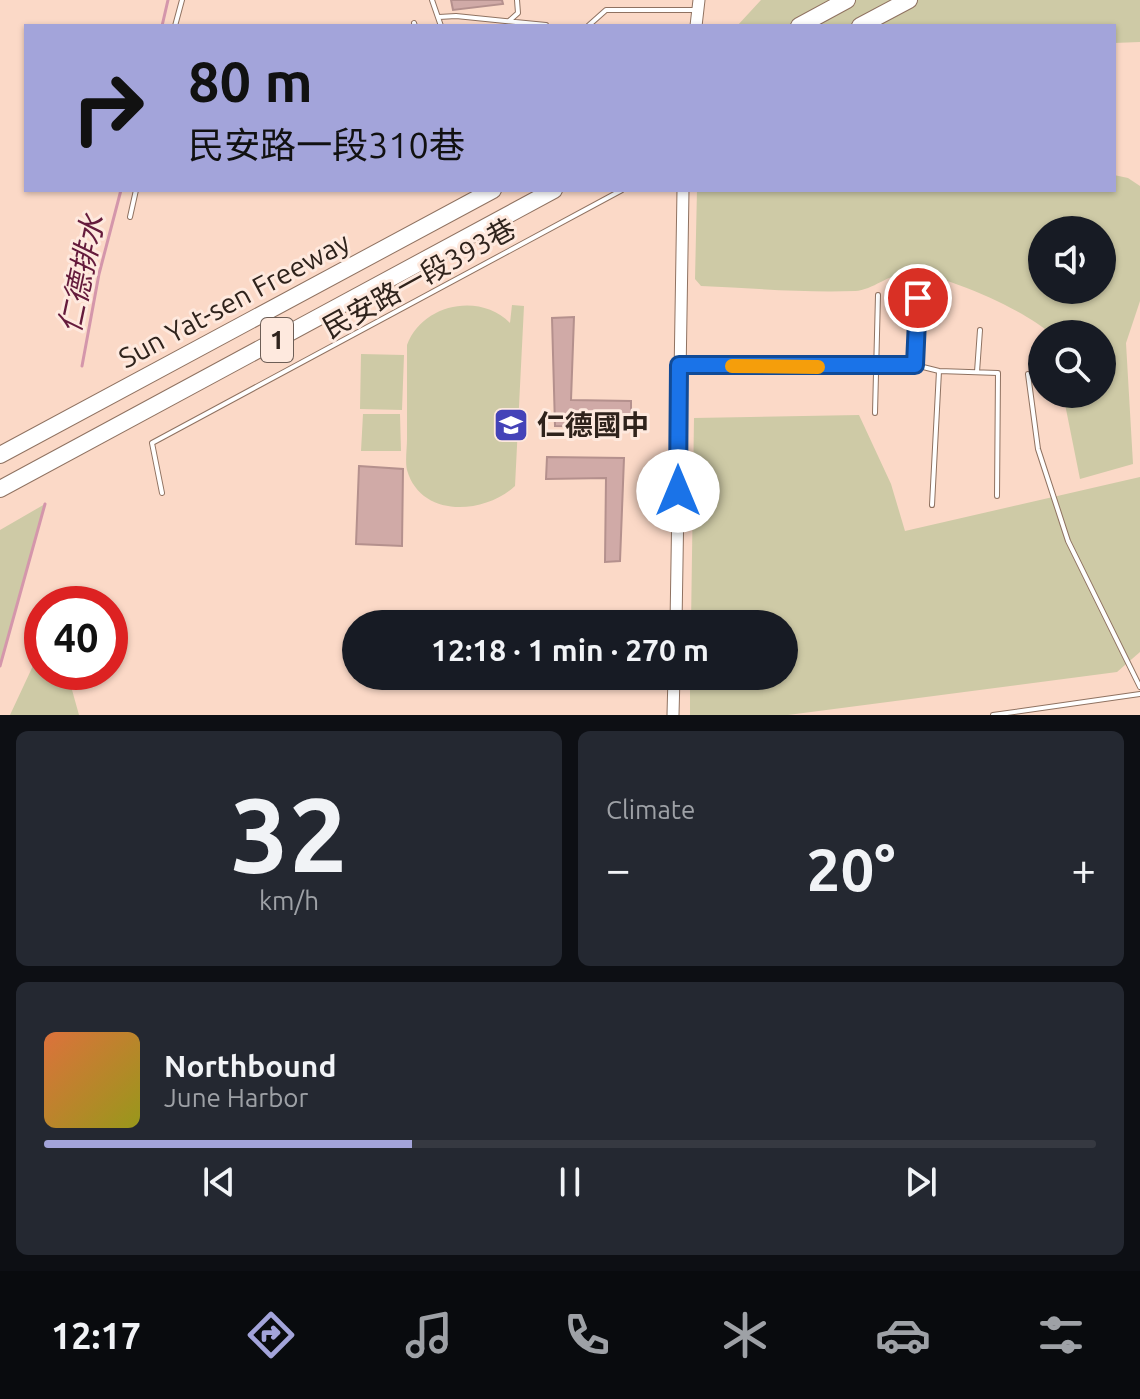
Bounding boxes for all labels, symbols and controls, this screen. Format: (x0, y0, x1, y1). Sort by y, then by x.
text: 80 m (188, 50, 313, 113)
icon: right (56, 56, 160, 160)
text: 民安路一段310巷 (188, 124, 465, 165)
water label: 仁德排水 (52, 210, 111, 336)
street label: 民安路一段393巷 (317, 212, 520, 343)
map controls (1028, 216, 1116, 408)
button: sound (1028, 216, 1116, 304)
street label: Sun Yat-sen Freeway (113, 226, 354, 373)
pin (884, 264, 952, 332)
icon: arrive (896, 276, 940, 320)
road number: 1 (261, 318, 293, 362)
button: search (1028, 320, 1116, 408)
school or university icon: 仁德國中 (492, 406, 530, 444)
place label: 仁德國中 (537, 409, 649, 440)
position arrow (636, 449, 720, 533)
speed limit sign: 40 (24, 586, 128, 690)
text: 12:18 · 1 min · 270 m (431, 633, 709, 667)
text: 32 (230, 775, 348, 892)
text: Climate (606, 795, 695, 824)
text: 20° (807, 835, 895, 902)
text: − (606, 844, 631, 893)
text: + (1071, 844, 1096, 893)
text: km/h (259, 886, 319, 915)
text: Northbound (164, 1049, 336, 1083)
text: June Harbor (164, 1083, 308, 1112)
icon: previous (197, 1160, 241, 1204)
icon: pause (548, 1160, 592, 1204)
icon: next (899, 1160, 943, 1204)
icon: directions (243, 1307, 299, 1363)
icon: music (401, 1307, 457, 1363)
icon: phone (559, 1307, 615, 1363)
icon: climate (717, 1307, 773, 1363)
icon: car (875, 1307, 931, 1363)
icon: filters (1033, 1307, 1089, 1363)
text: 12:17 (51, 1315, 141, 1356)

